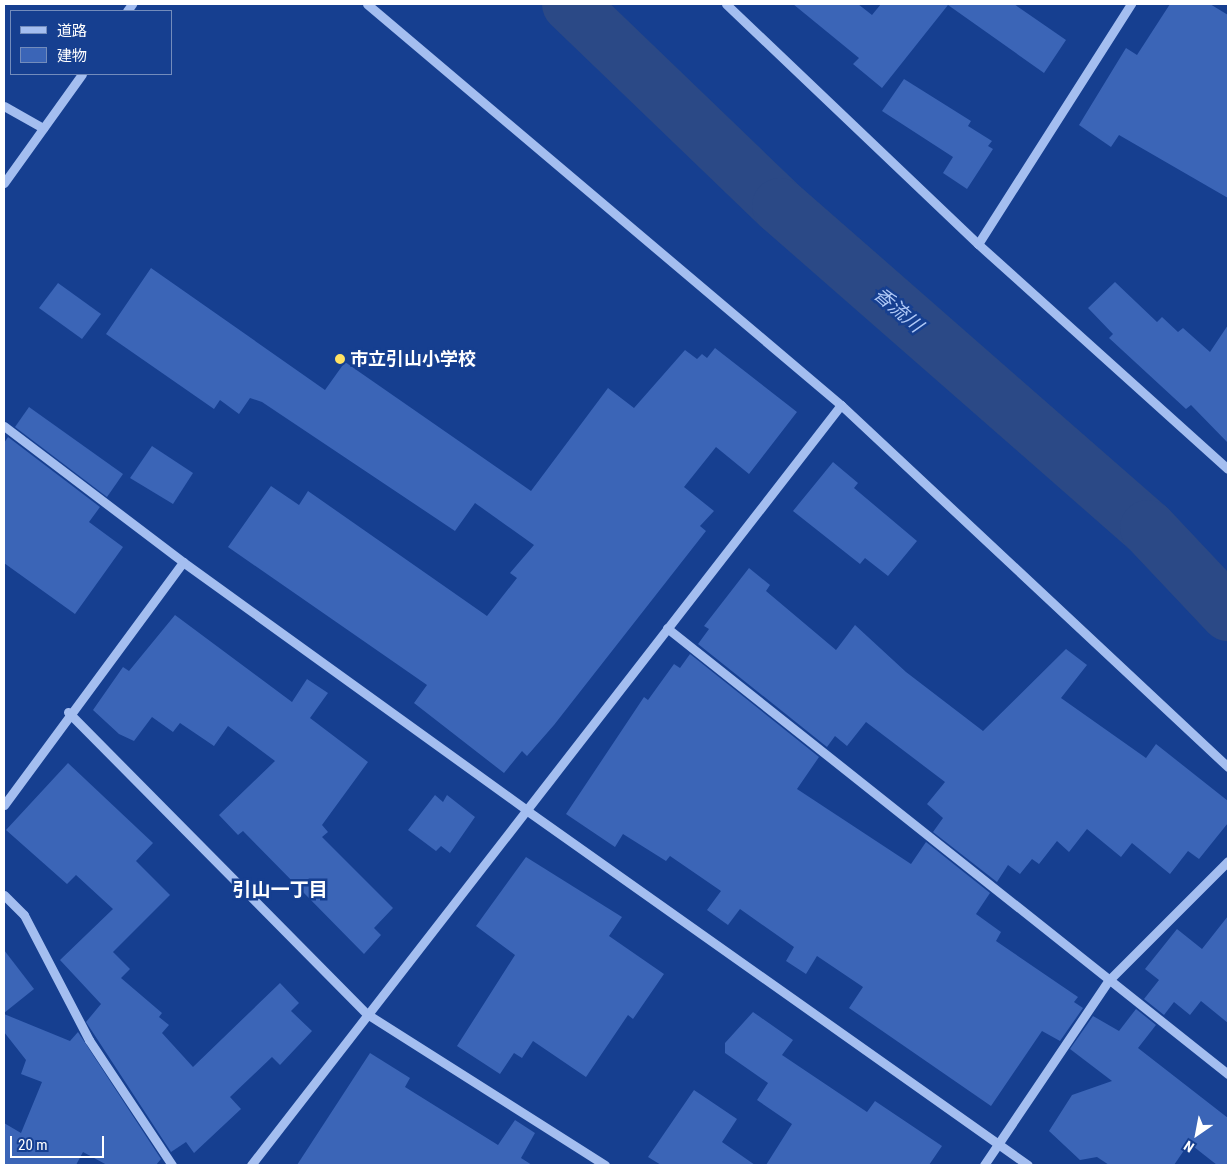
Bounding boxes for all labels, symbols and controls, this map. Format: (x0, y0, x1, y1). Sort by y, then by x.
legend (10, 10, 172, 75)
text: 道路 (57, 22, 87, 40)
text: 建物 (57, 47, 87, 65)
water label: 香流川 (869, 283, 927, 337)
place label: 市立引山小学校 (350, 348, 476, 370)
marker: 市立引山小学校 (334, 353, 346, 365)
district label: 引山一丁目 (233, 879, 327, 901)
north arrow (1172, 1109, 1222, 1159)
scale bar (12, 1126, 106, 1158)
text: 20 m (18, 1136, 48, 1154)
text: N (1181, 1138, 1197, 1156)

